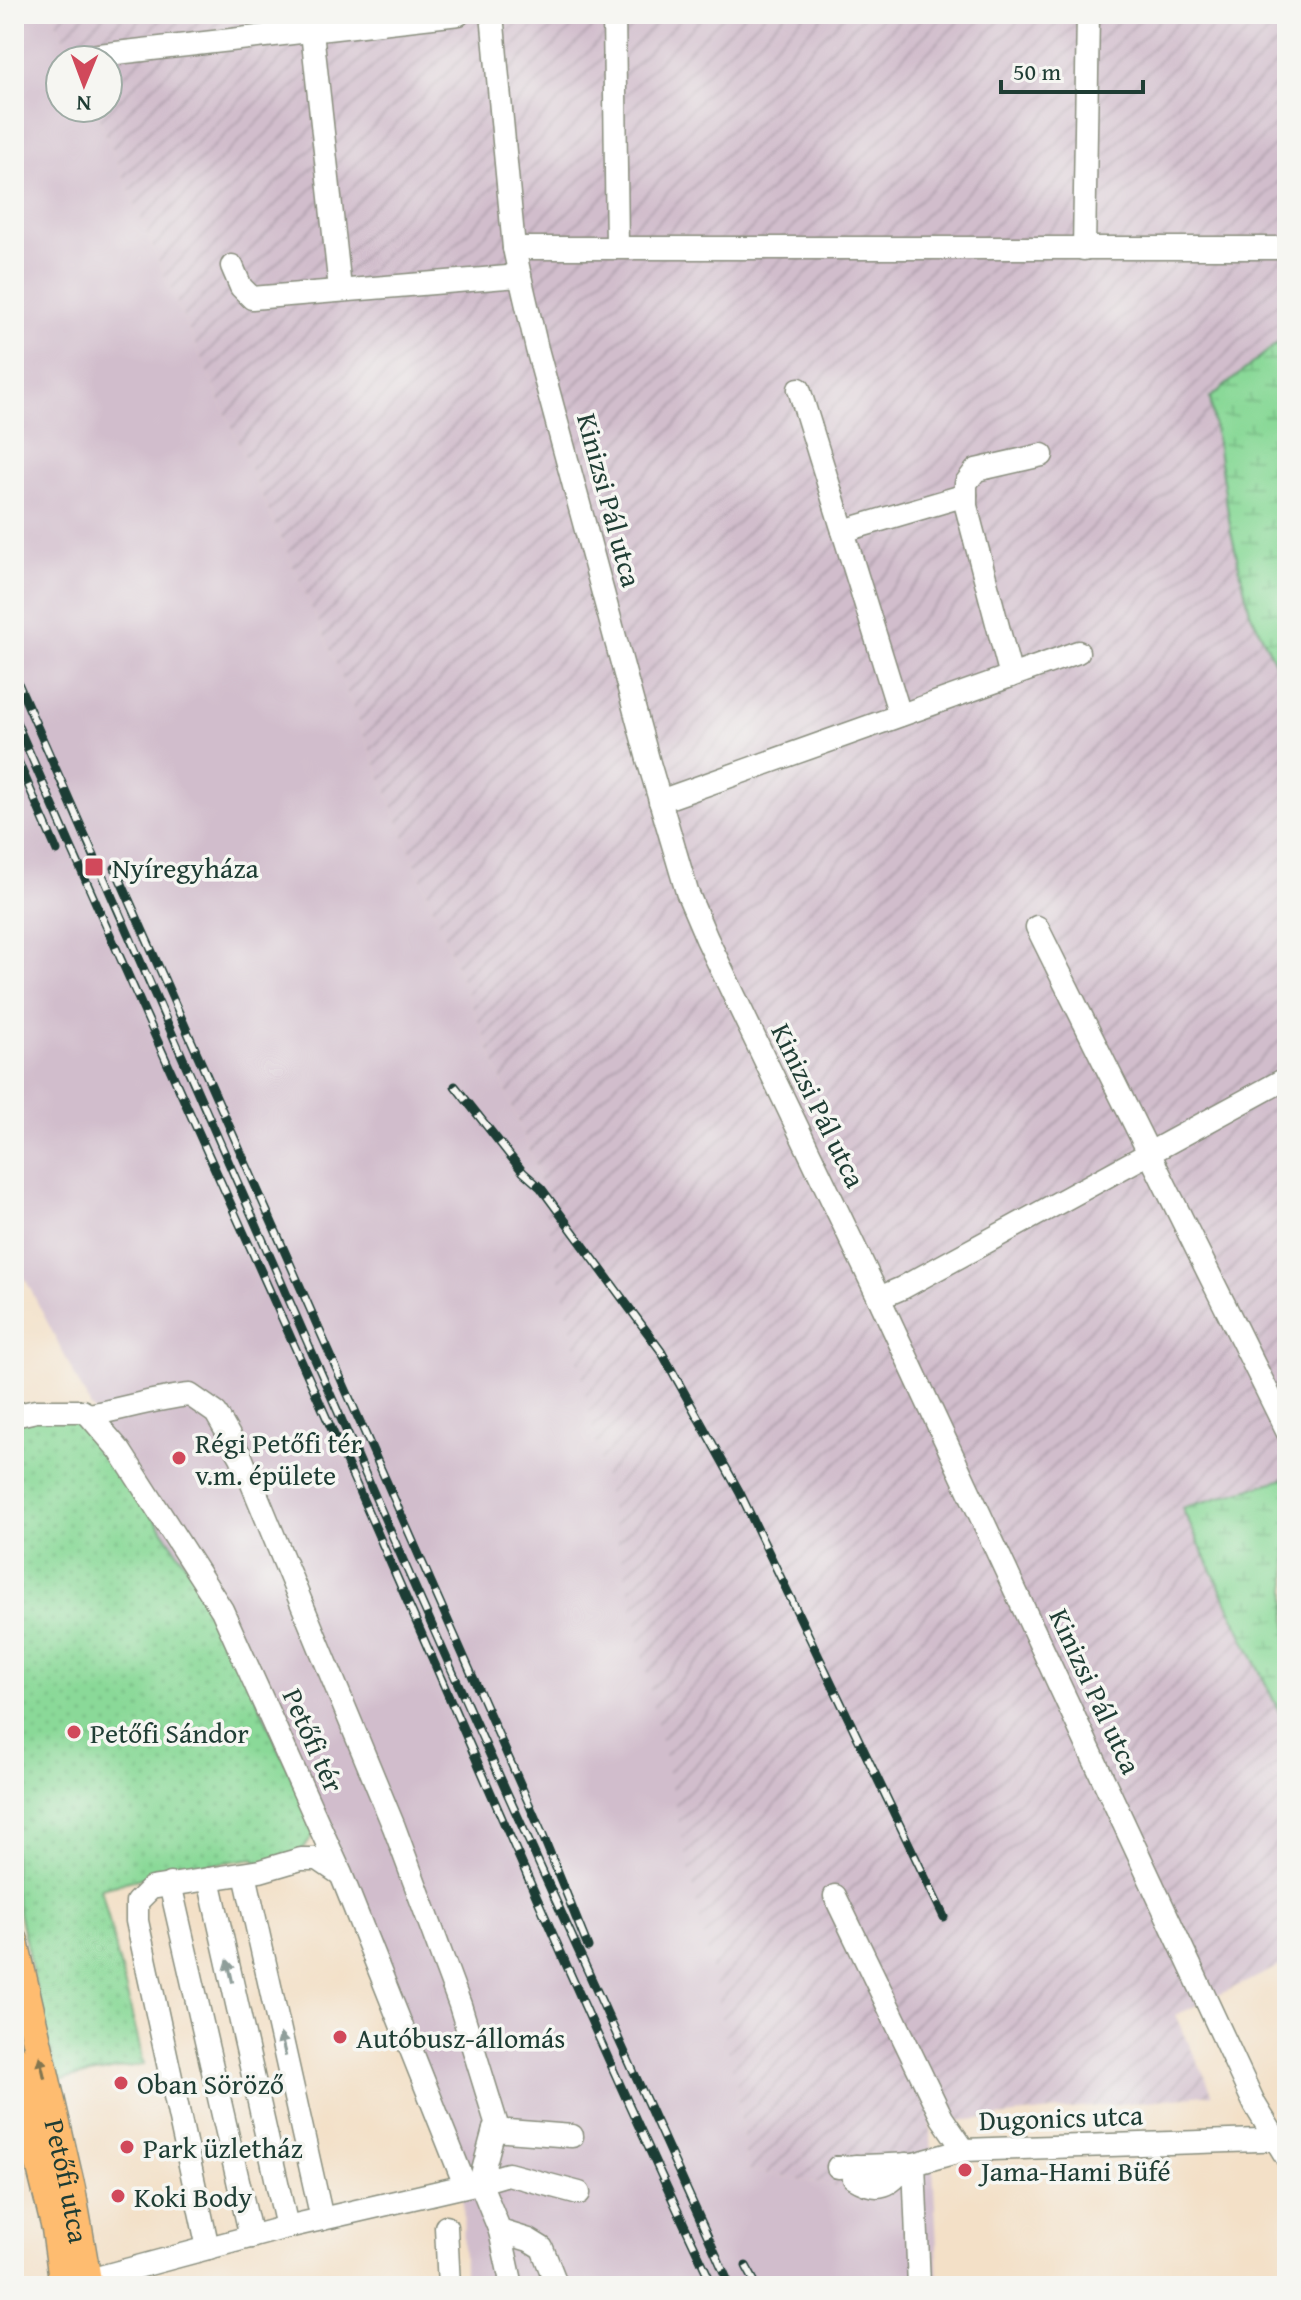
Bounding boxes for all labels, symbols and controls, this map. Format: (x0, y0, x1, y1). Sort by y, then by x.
north arrow (44, 44, 124, 124)
scale bar (1001, 44, 1143, 94)
text: 50 m (1013, 54, 1061, 89)
text: N (76, 88, 91, 120)
street label: Kinizsi Pál utca (567, 409, 653, 592)
place label: Nyíregyháza (112, 847, 259, 888)
marker: Nyíregyháza (83, 856, 105, 878)
street label: Kinizsi Pál utca (761, 1016, 877, 1195)
place label: Régi Petőfi tér v.m. épülete (195, 1422, 363, 1495)
marker: Régi Petőfi tér v.m. épülete (170, 1449, 188, 1467)
street label: Kinizsi Pál utca (1040, 1601, 1153, 1781)
street label: Petőfi tér (273, 1681, 355, 1799)
place label: Petőfi Sándor (90, 1712, 249, 1753)
marker: Petőfi Sándor (65, 1723, 83, 1741)
one-way arrow (223, 1958, 236, 1983)
place label: Autóbusz-állomás (356, 2017, 565, 2058)
marker: Autóbusz-állomás (331, 2028, 349, 2046)
one-way arrow (276, 2032, 289, 2057)
one-way arrow (35, 2054, 48, 2079)
place label: Oban Söröző (137, 2063, 284, 2104)
marker: Oban Söröző (112, 2074, 130, 2092)
street label: Dugonics utca (978, 2094, 1145, 2140)
street label: Petőfi utca (35, 2115, 101, 2247)
place label: Park üzletház (143, 2127, 303, 2168)
marker: Park üzletház (118, 2138, 136, 2156)
place label: Jama-Hami Büfé (978, 2150, 1171, 2191)
marker: Jama-Hami Büfé (956, 2161, 974, 2179)
place label: Koki Body (134, 2176, 252, 2217)
marker: Koki Body (109, 2187, 127, 2205)

